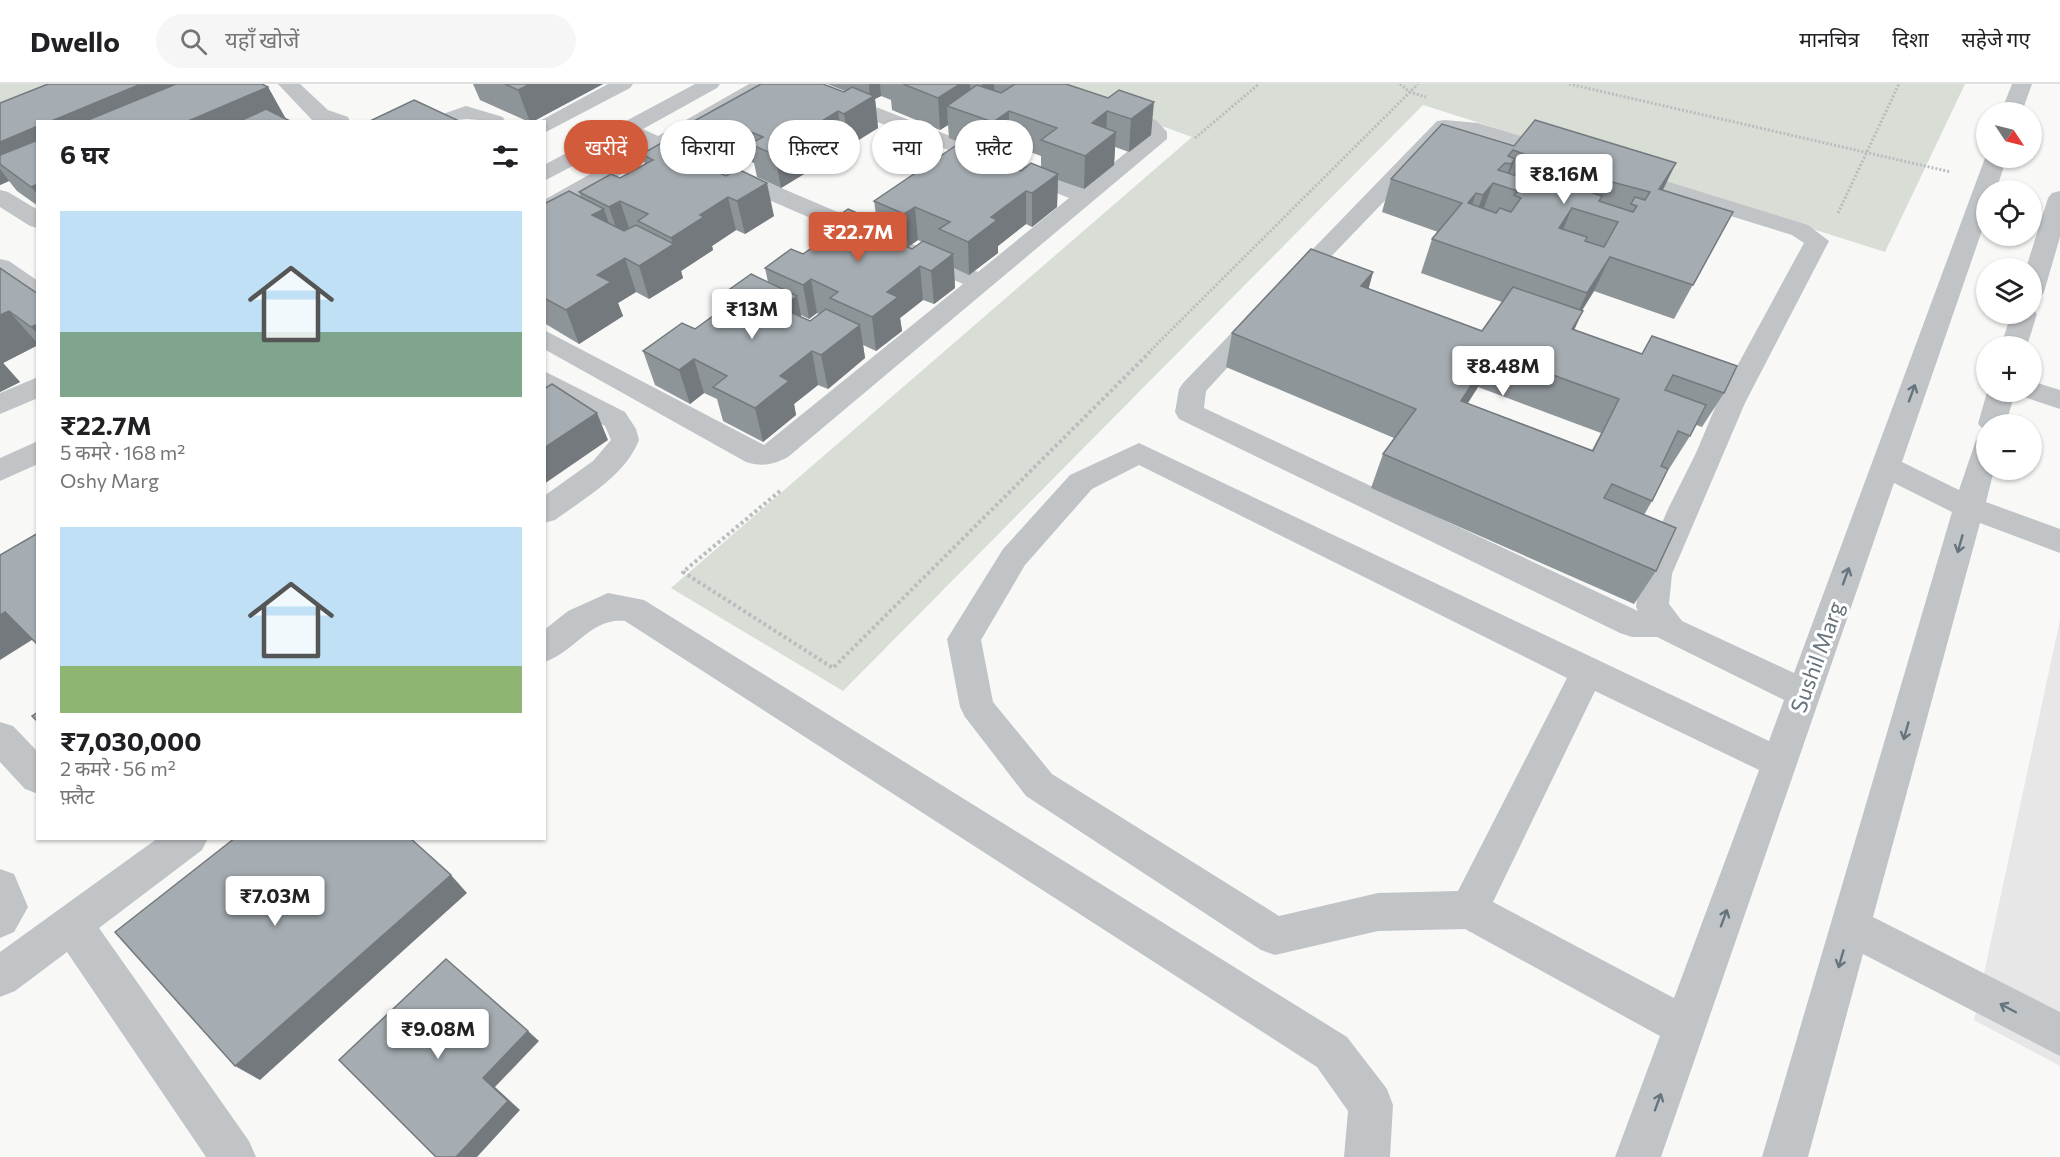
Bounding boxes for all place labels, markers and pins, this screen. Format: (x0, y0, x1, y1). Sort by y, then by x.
pin: ₹8.16M (1515, 154, 1613, 205)
pin: ₹22.7M (809, 212, 907, 263)
pin: ₹13M (716, 289, 788, 340)
pin: ₹8.48M (1454, 346, 1552, 397)
pin: ₹7.03M (226, 876, 324, 927)
pin: ₹9.08M (389, 1009, 487, 1060)

